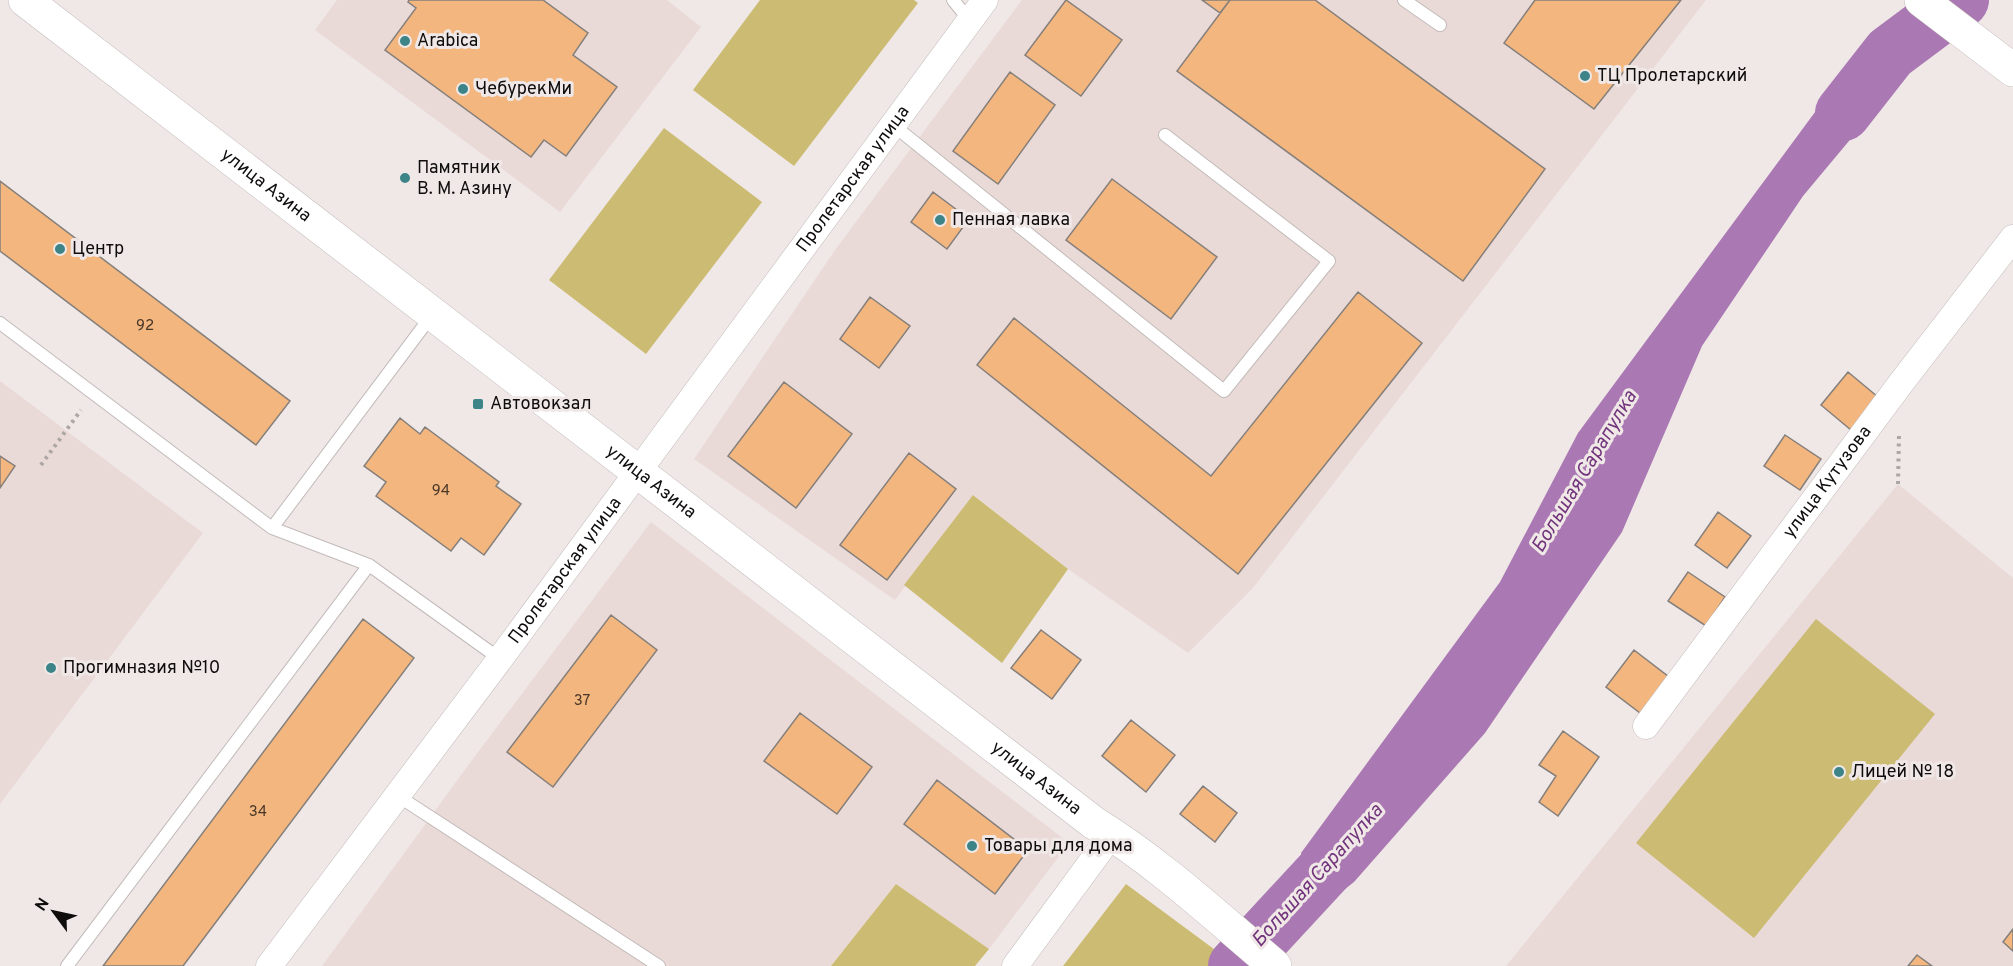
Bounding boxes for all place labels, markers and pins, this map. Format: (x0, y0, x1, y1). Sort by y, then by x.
place label: Arabica (417, 30, 478, 53)
marker: Arabica (398, 34, 412, 48)
place label: ТЦ Пролетарский (1597, 65, 1747, 88)
marker: ТЦ Пролетарский (1578, 69, 1592, 83)
place label: ЧебурекМи (475, 78, 572, 101)
marker: ЧебурекМи (456, 82, 470, 96)
place label: Памятник В. М. Азину (417, 157, 512, 201)
marker: Памятник В. М. Азину (398, 171, 412, 185)
place label: Пенная лавка (952, 209, 1070, 232)
marker: Пенная лавка (933, 213, 947, 227)
place label: Центр (72, 238, 124, 261)
marker: Центр (53, 242, 67, 256)
place label: Автовокзал (490, 393, 592, 416)
marker: Автовокзал (471, 397, 485, 411)
place label: Прогимназия №10 (63, 657, 220, 680)
marker: Прогимназия №10 (44, 661, 58, 675)
place label: Лицей № 18 (1851, 761, 1954, 784)
marker: Лицей № 18 (1832, 765, 1846, 779)
place label: Товары для дома (984, 835, 1133, 858)
marker: Товары для дома (965, 839, 979, 853)

